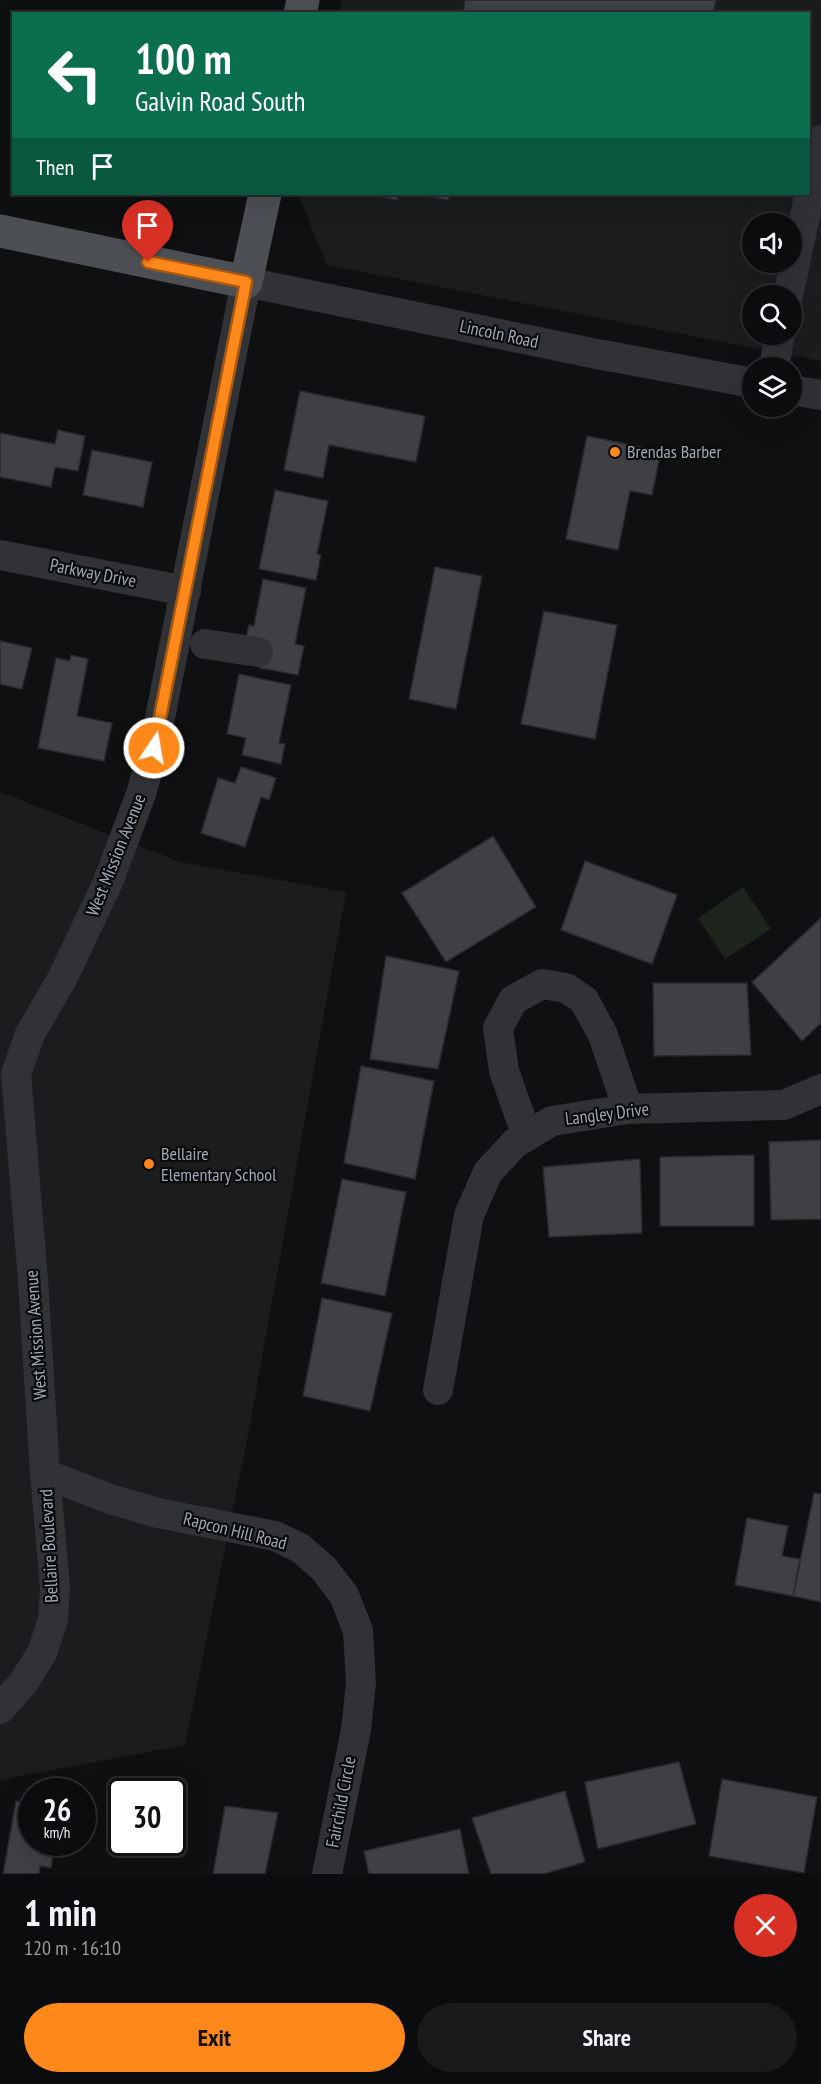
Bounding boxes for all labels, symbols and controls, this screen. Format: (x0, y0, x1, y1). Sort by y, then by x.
text: 100 m (135, 31, 232, 86)
icon: left (36, 36, 114, 114)
text: Galvin Road South (135, 84, 305, 118)
icon: arrive (86, 150, 119, 183)
text: Then (36, 153, 74, 181)
pin (122, 200, 173, 262)
icon: arrive (131, 209, 164, 242)
map controls (742, 213, 802, 417)
button: sound (742, 213, 802, 273)
button: search (742, 285, 802, 345)
street label: Lincoln Road (458, 314, 541, 353)
button: layers (742, 357, 802, 417)
place label: Brendas Barber (627, 440, 721, 463)
marker: Brendas Barber (608, 445, 622, 459)
street label: Parkway Drive (48, 553, 138, 592)
position arrow (122, 716, 186, 780)
street label: West Mission Avenue (81, 790, 150, 919)
street label: Langley Drive (564, 1097, 650, 1130)
place label: Bellaire Elementary School (161, 1142, 277, 1186)
marker: Bellaire Elementary School (142, 1157, 156, 1171)
street label: West Mission Avenue (20, 1270, 51, 1401)
street label: Bellaire Boulevard (34, 1489, 63, 1603)
street label: Rapcon Hill Road (181, 1507, 289, 1554)
street label: Fairchild Circle (320, 1754, 361, 1850)
speed limit sign: 30 (108, 1778, 186, 1856)
text: 26 (43, 1790, 71, 1829)
text: km/h (44, 1823, 70, 1842)
text: 1 min (24, 1889, 97, 1936)
button: close (734, 1894, 797, 1957)
text: 120 m · 16:10 (24, 1935, 121, 1961)
button: Exit (24, 2003, 405, 2072)
button: Share (417, 2003, 797, 2072)

